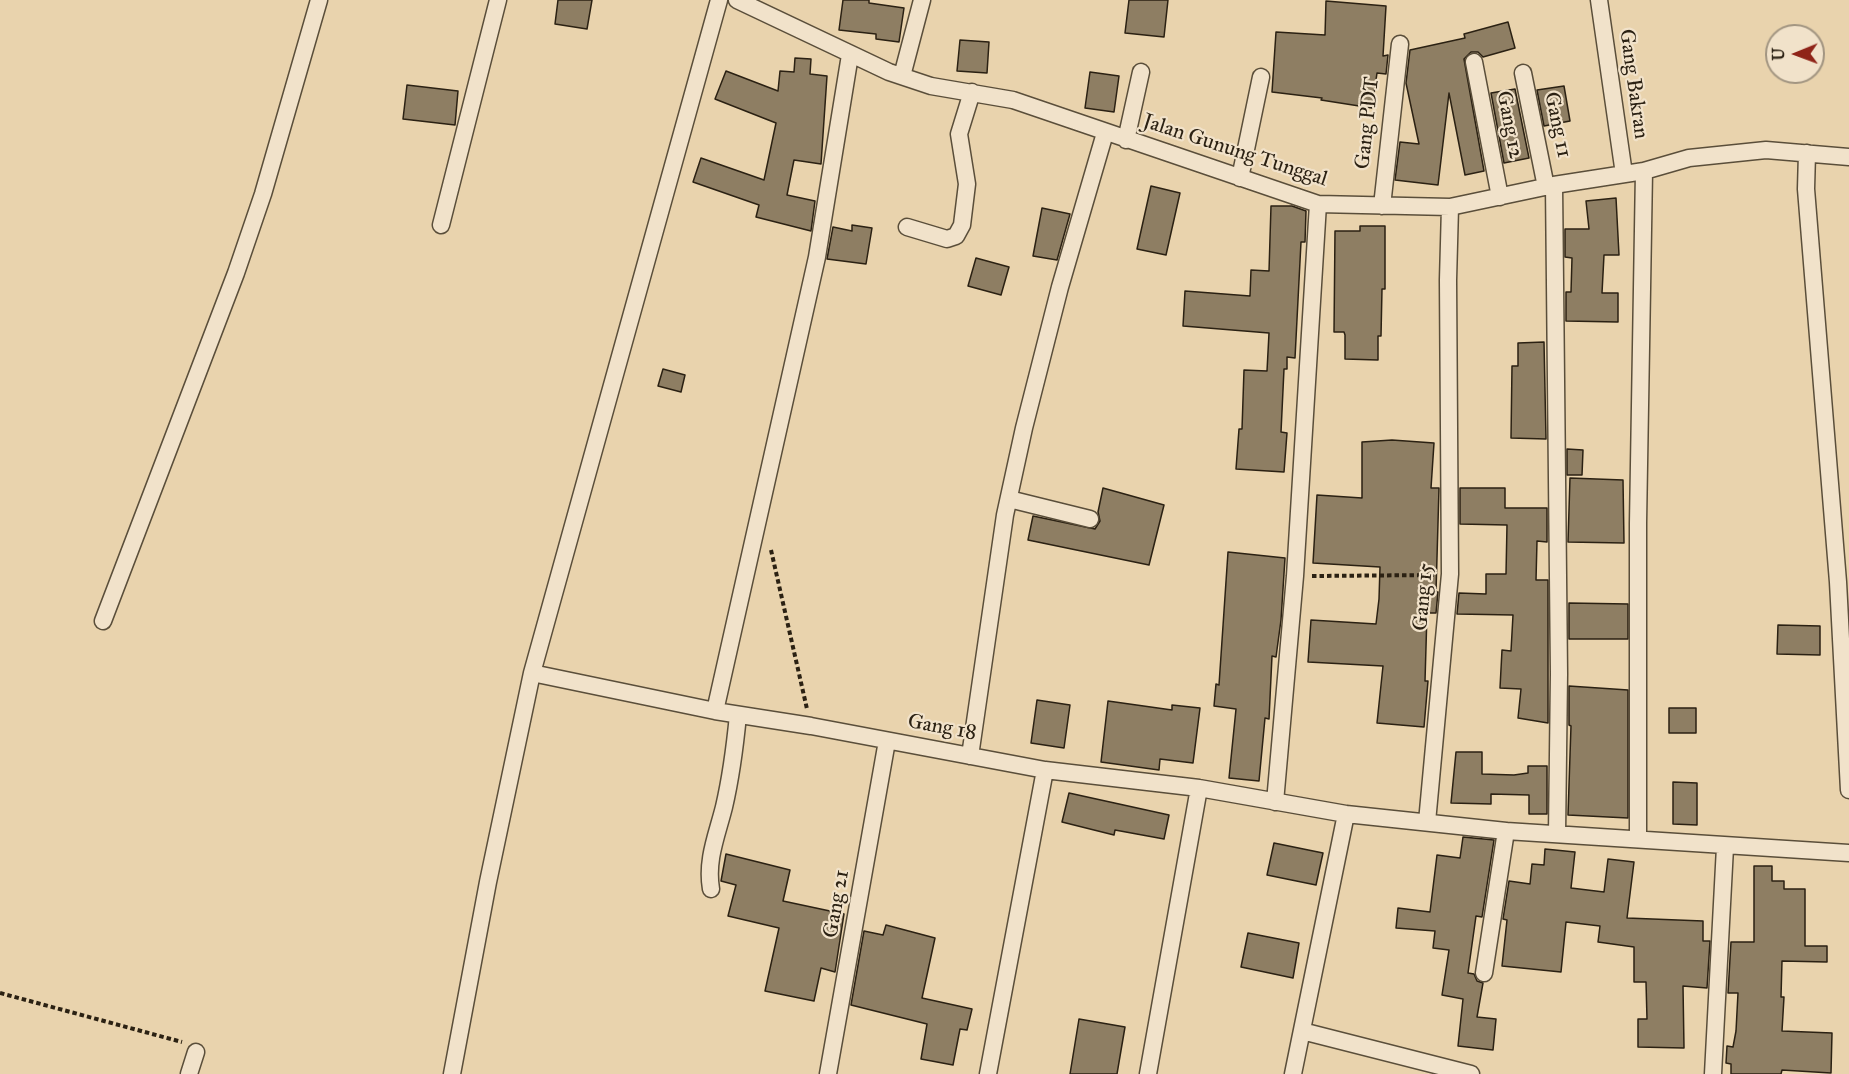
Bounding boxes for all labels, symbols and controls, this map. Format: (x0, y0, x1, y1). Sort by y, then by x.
north arrow (1765, 24, 1825, 84)
street label: Gang Bakran (1613, 28, 1653, 140)
text: U (1769, 48, 1788, 61)
street label: Gang PDT (1351, 75, 1385, 171)
street label: Gang 12 (1490, 89, 1528, 161)
street label: Gang 11 (1538, 90, 1576, 160)
street label: Jalan Gunung Tunggal (1139, 109, 1331, 193)
street label: Gang 15 (1408, 562, 1440, 632)
street label: Gang 18 (906, 710, 978, 746)
street label: Gang 21 (819, 868, 855, 940)

